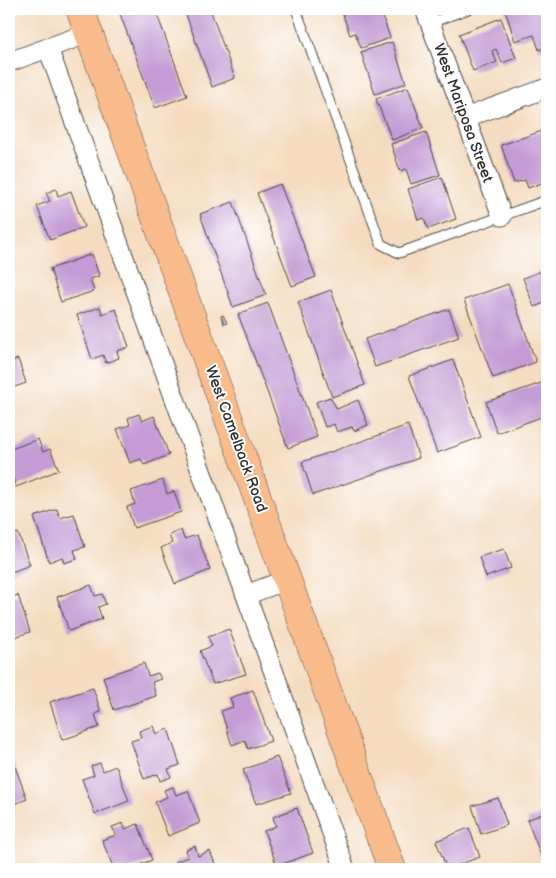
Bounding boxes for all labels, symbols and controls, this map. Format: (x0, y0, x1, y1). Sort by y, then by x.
street label: West Mariposa Street (429, 41, 497, 185)
street label: West Camelback Road (201, 363, 271, 515)

